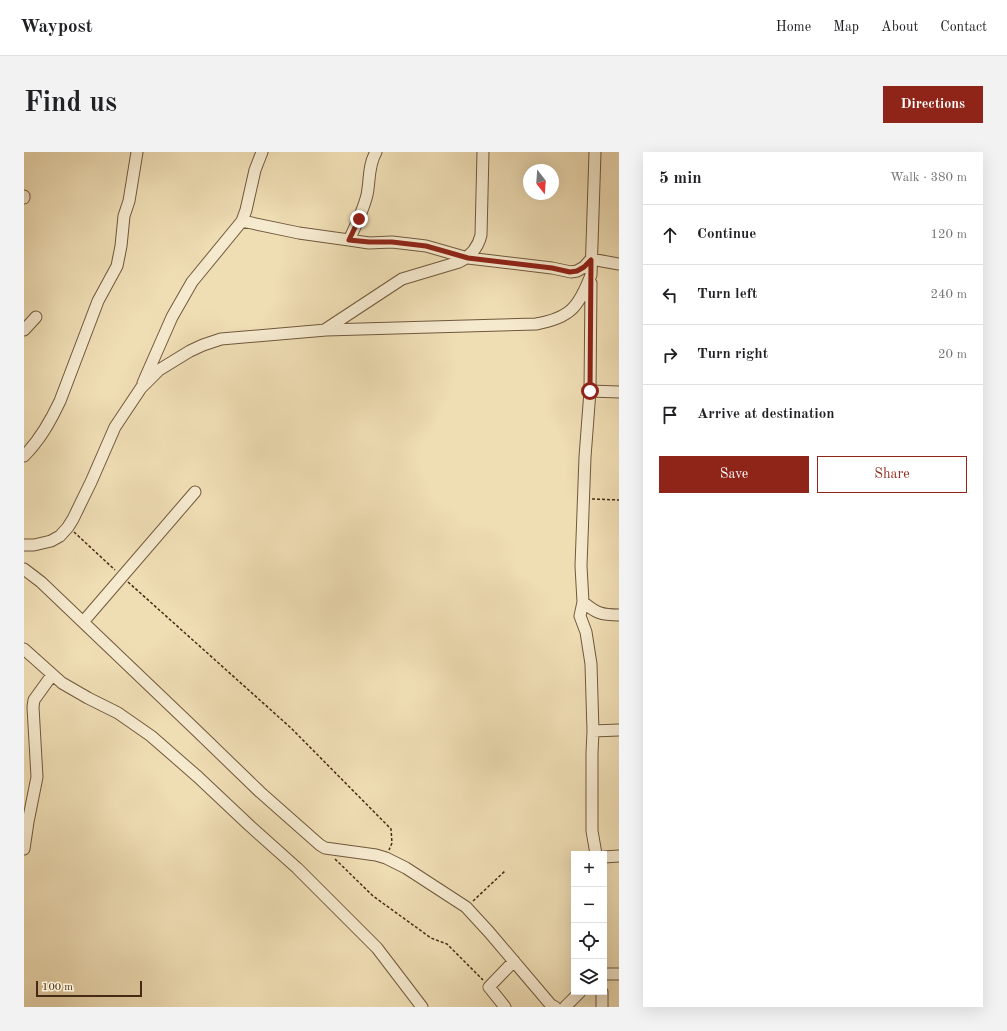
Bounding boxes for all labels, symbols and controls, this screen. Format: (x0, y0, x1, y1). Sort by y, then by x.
text: Waypost (20, 18, 93, 37)
text: Home (776, 20, 811, 34)
text: Map (833, 20, 859, 34)
text: About (881, 20, 918, 34)
text: Contact (940, 20, 987, 34)
button: Directions (883, 86, 983, 123)
text: Find us (24, 90, 117, 118)
north arrow (523, 164, 559, 200)
text: 5 min (659, 170, 702, 187)
text: Walk · 380 m (890, 171, 967, 184)
route end (350, 210, 368, 228)
icon: ahead (659, 224, 681, 246)
text: Continue (697, 227, 756, 242)
text: 120 m (930, 228, 967, 241)
icon: left (659, 284, 681, 306)
text: Turn left (697, 287, 757, 302)
text: 240 m (930, 288, 967, 301)
icon: right (659, 344, 681, 366)
text: Turn right (697, 347, 768, 362)
text: 20 m (938, 348, 967, 361)
route start (581, 382, 599, 400)
icon: arrive (659, 404, 681, 426)
text: Arrive at destination (697, 407, 835, 422)
button: Save (659, 456, 809, 493)
button: Share (817, 456, 967, 493)
map controls (571, 851, 607, 995)
button: + (571, 851, 607, 887)
button: − (571, 887, 607, 923)
button: locate (571, 923, 607, 959)
button: layers (571, 959, 607, 995)
scale bar (36, 979, 142, 998)
text: 100 m (42, 982, 73, 993)

